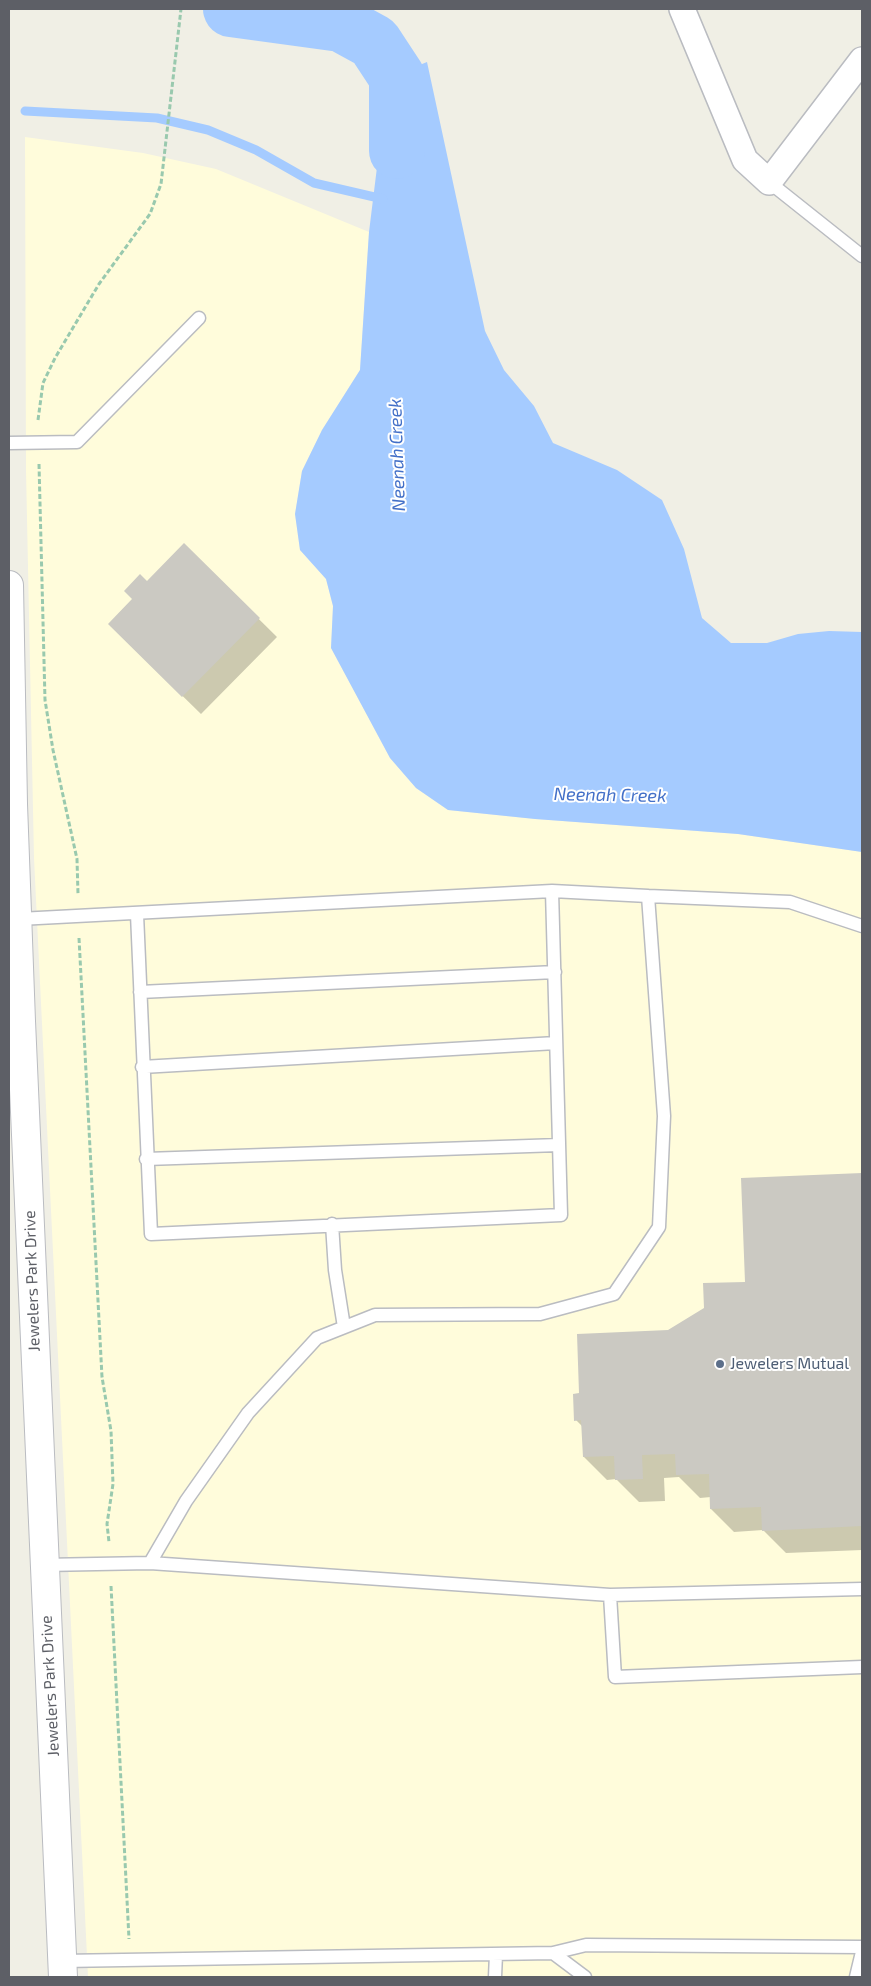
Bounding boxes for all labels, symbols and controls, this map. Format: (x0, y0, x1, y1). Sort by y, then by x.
water label: Neenah Creek (384, 398, 410, 512)
water label: Neenah Creek (553, 783, 667, 807)
street label: Jewelers Park Drive (20, 1210, 44, 1352)
place label: Jewelers Mutual (730, 1354, 849, 1374)
marker: Jewelers Mutual (714, 1358, 726, 1370)
street label: Jewelers Park Drive (37, 1615, 63, 1757)

